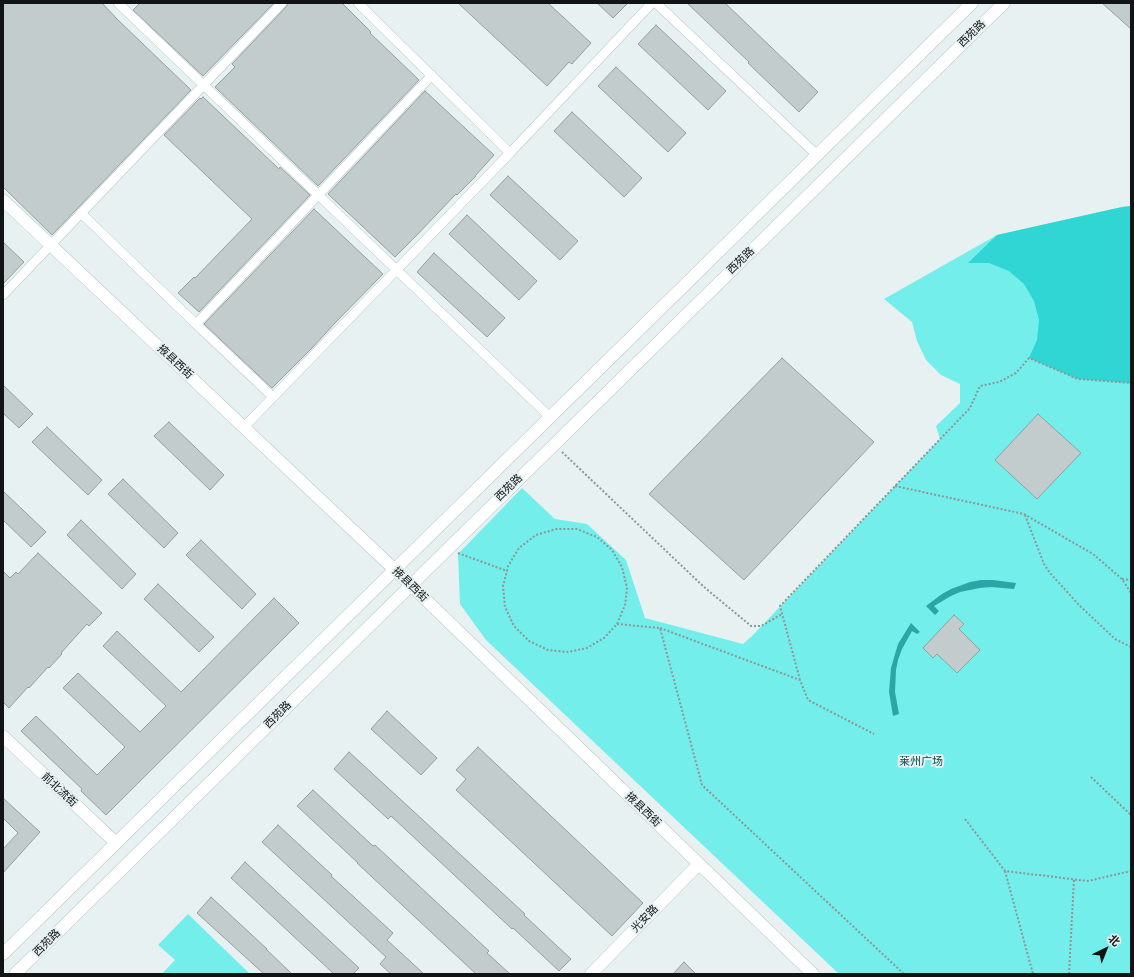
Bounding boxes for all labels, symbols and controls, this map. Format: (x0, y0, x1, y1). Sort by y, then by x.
street label: 西苑路 (956, 18, 988, 50)
street label: 西苑路 (725, 245, 757, 277)
street label: 掖县西街 (154, 342, 196, 382)
street label: 西苑路 (493, 472, 525, 504)
street label: 掖县西街 (390, 565, 430, 605)
street label: 西苑路 (262, 699, 294, 731)
park label: 莱州广场 (899, 755, 943, 769)
street label: 前北流街 (38, 770, 80, 810)
street label: 掖县西街 (623, 790, 663, 830)
street label: 光安路 (629, 903, 661, 935)
street label: 西苑路 (31, 927, 63, 959)
north arrow (1086, 929, 1126, 969)
text: 北 (1105, 931, 1123, 949)

